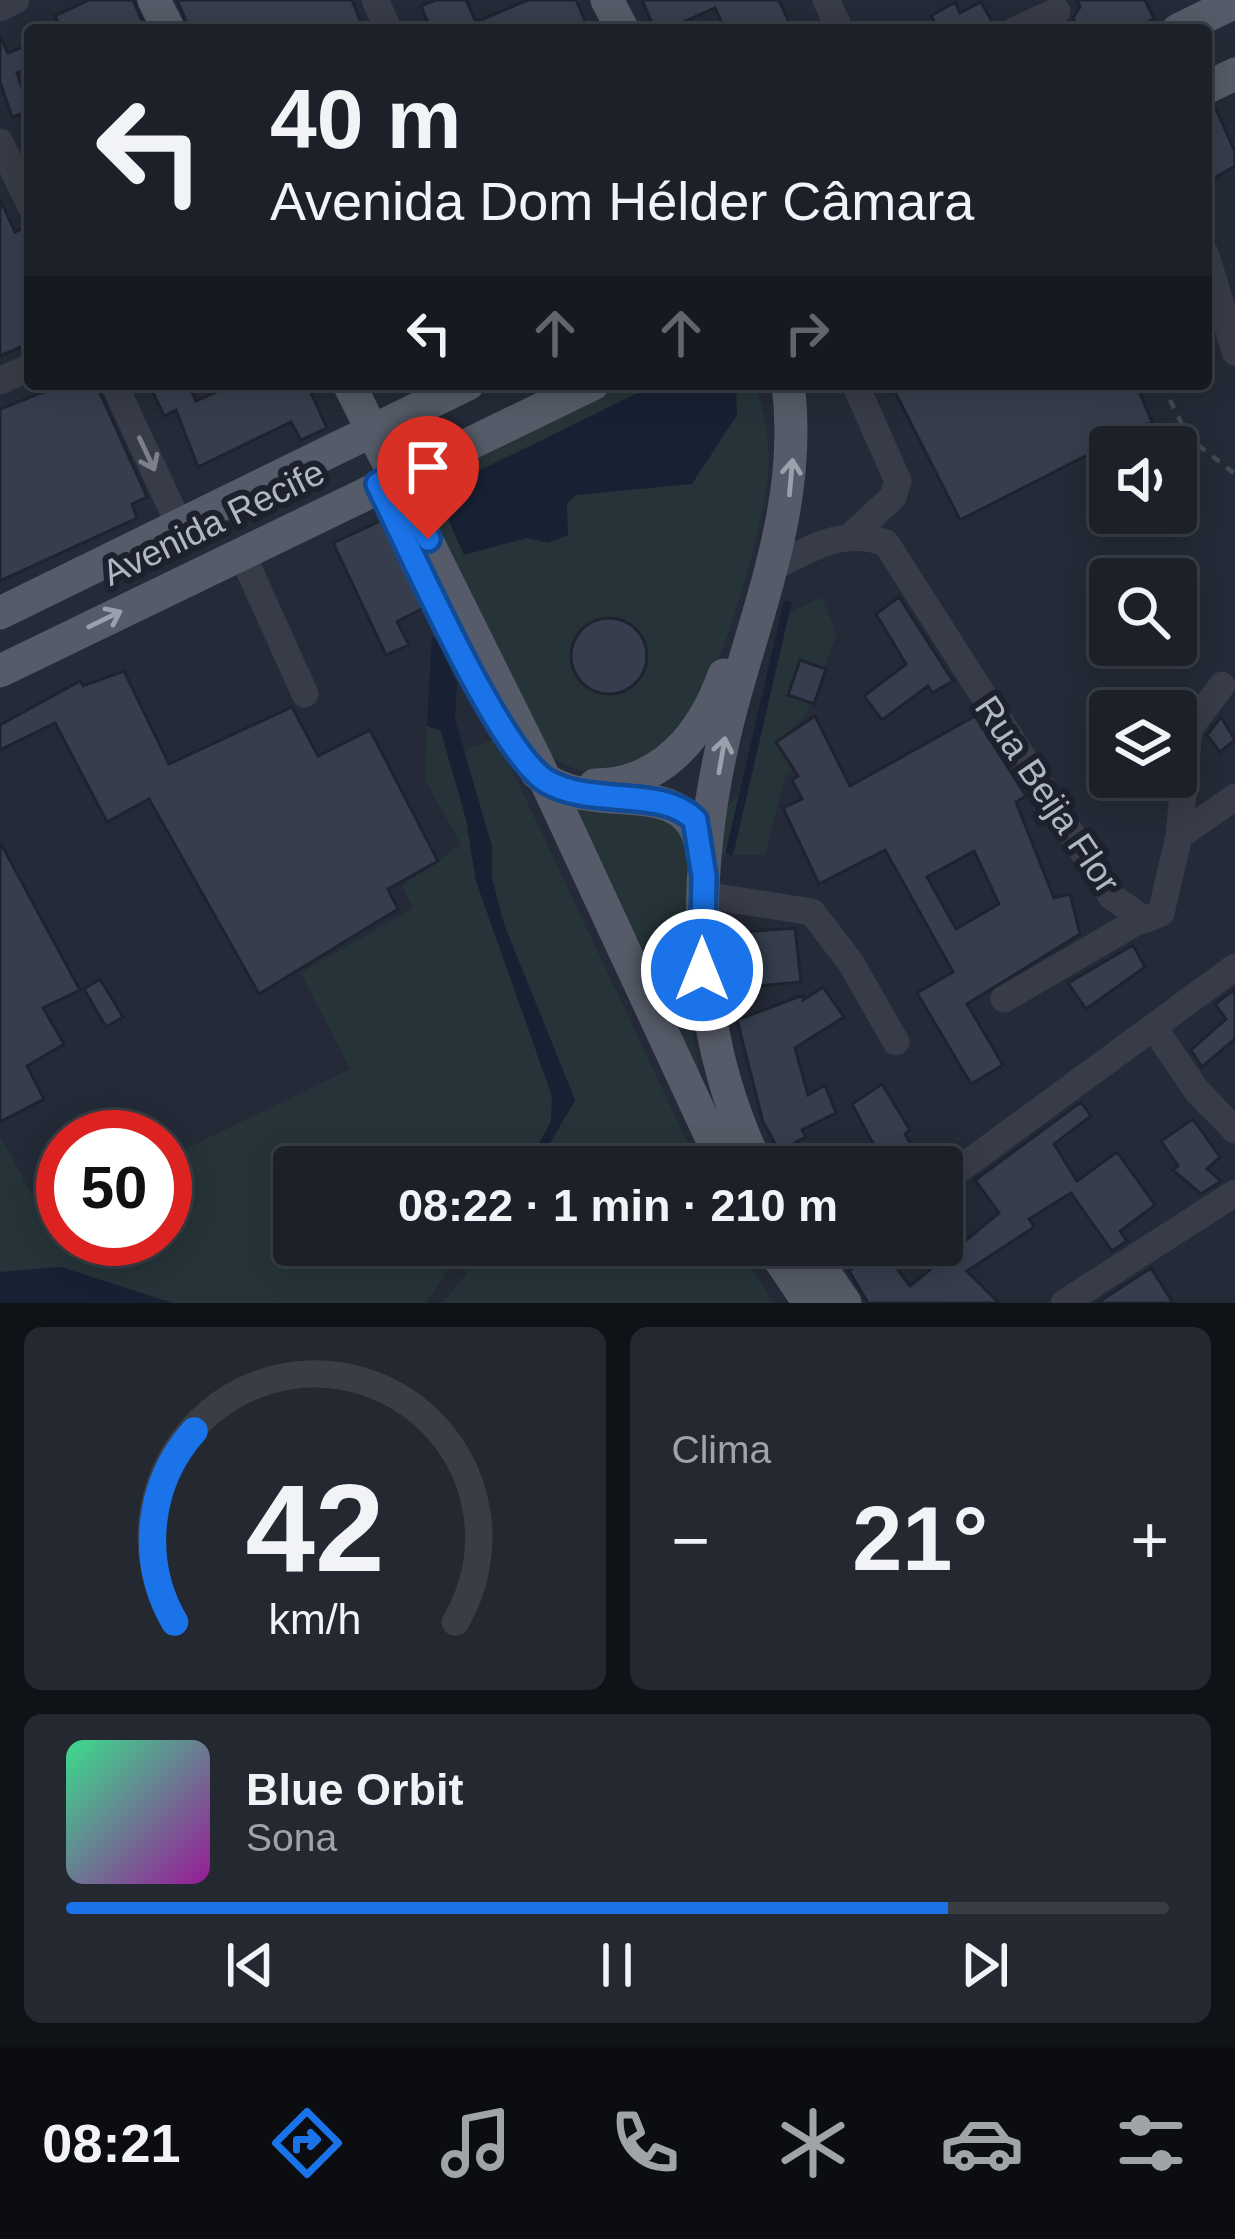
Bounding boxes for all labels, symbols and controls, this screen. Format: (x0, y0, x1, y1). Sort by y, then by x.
icon: left (72, 72, 228, 228)
text: 40 m (270, 72, 461, 166)
text: Avenida Dom Hélder Câmara (270, 171, 974, 231)
icon: left (396, 300, 462, 366)
icon: ahead (522, 300, 588, 366)
icon: ahead (648, 300, 714, 366)
icon: right (774, 300, 840, 366)
pin (377, 416, 479, 539)
map controls (1089, 426, 1197, 798)
button: sound (1089, 426, 1197, 534)
icon: arrive (395, 434, 461, 500)
one-way arrow (137, 435, 159, 471)
street label: Avenida Recife (96, 451, 331, 594)
one-way arrow (780, 458, 803, 497)
button: search (1089, 558, 1197, 666)
one-way arrow (86, 607, 122, 629)
street label: Rua Beija Flor (967, 688, 1128, 900)
button: layers (1089, 690, 1197, 798)
one-way arrow (712, 736, 735, 775)
position arrow (639, 907, 765, 1033)
speed limit sign: 50 (36, 1110, 192, 1266)
text: 08:22 · 1 min · 210 m (398, 1180, 838, 1231)
text: Clima (672, 1428, 771, 1471)
text: 42 (245, 1458, 384, 1597)
text: 21° (852, 1489, 988, 1589)
text: − (672, 1503, 710, 1577)
text: + (1130, 1503, 1169, 1577)
text: km/h (268, 1594, 361, 1642)
text: Blue Orbit (246, 1764, 464, 1815)
text: Sona (246, 1816, 337, 1859)
icon: previous (217, 1932, 283, 1998)
icon: pause (584, 1932, 650, 1998)
icon: next (952, 1932, 1018, 1998)
icon: directions (265, 2101, 349, 2185)
icon: music (434, 2101, 518, 2185)
icon: phone (603, 2101, 687, 2185)
icon: climate (771, 2101, 855, 2185)
icon: car (940, 2101, 1024, 2185)
icon: filters (1109, 2101, 1193, 2185)
text: 08:21 (42, 2113, 180, 2173)

